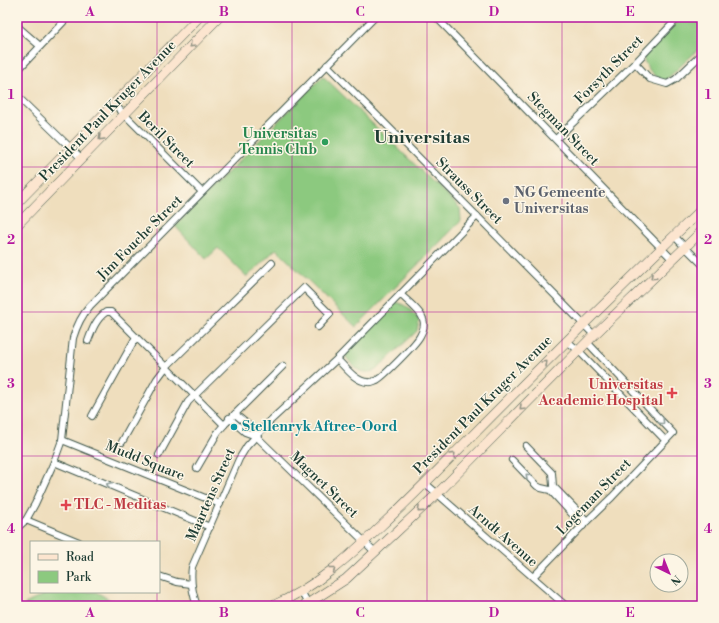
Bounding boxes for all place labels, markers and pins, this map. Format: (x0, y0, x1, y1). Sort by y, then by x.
place label: Universitas Tennis Club (239, 125, 317, 159)
marker: Universitas Tennis Club (320, 137, 330, 147)
place label: NG Gemeente Universitas (514, 184, 606, 218)
marker: NG Gemeente Universitas (501, 196, 511, 206)
place label: Universitas Academic Hospital (538, 376, 663, 410)
marker: Universitas Academic Hospital (666, 387, 678, 399)
place label: Stellenryk Aftree-Oord (242, 418, 397, 436)
marker: Stellenryk Aftree-Oord (229, 422, 239, 432)
place label: TLC - Meditas (74, 496, 166, 514)
marker: TLC - Meditas (61, 500, 71, 510)

